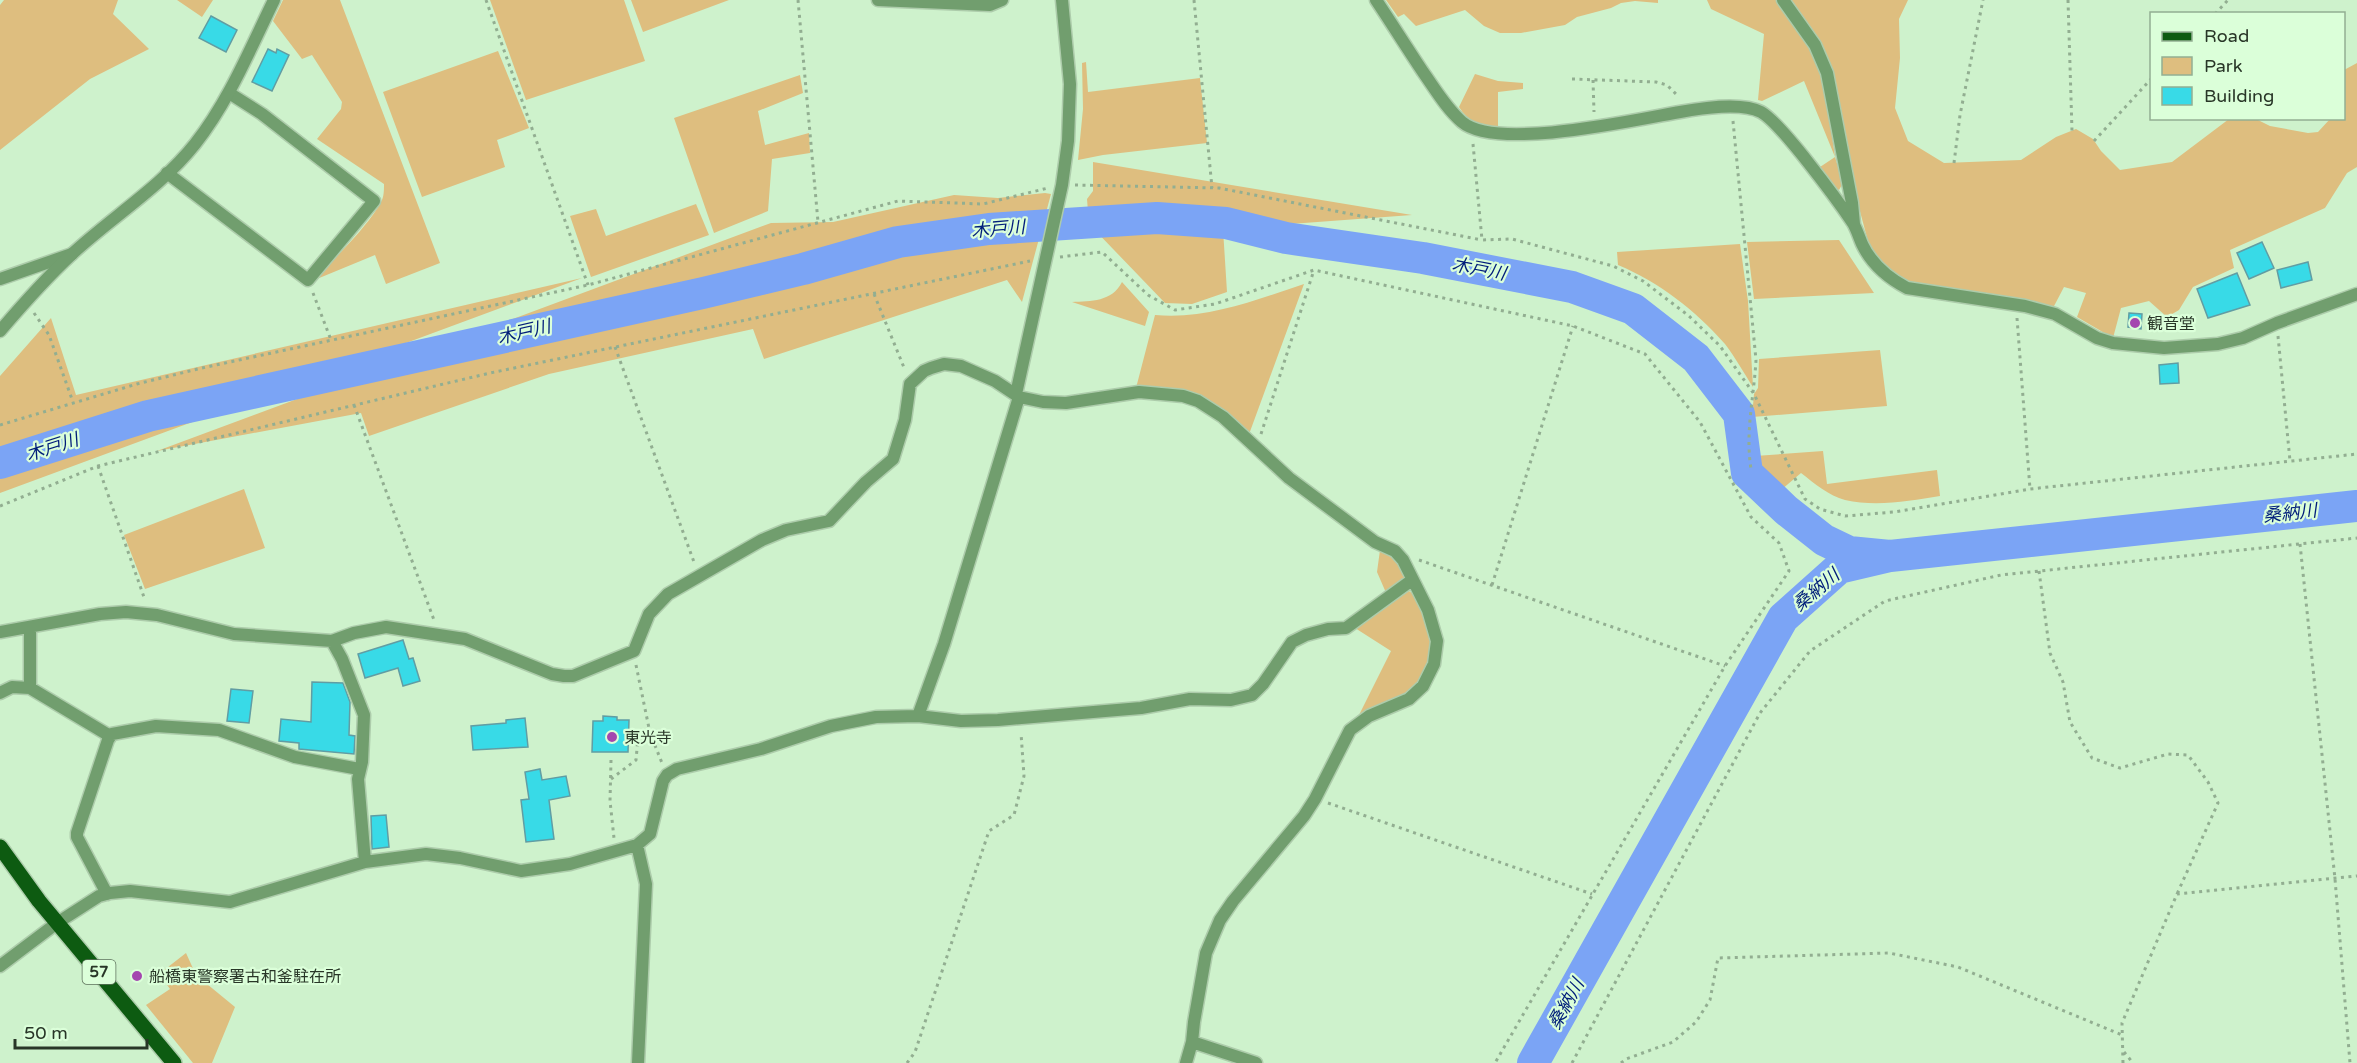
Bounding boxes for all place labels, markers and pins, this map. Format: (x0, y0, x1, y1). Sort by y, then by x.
place label: 観音堂 (2147, 314, 2195, 334)
marker: 観音堂 (2128, 316, 2142, 330)
place label: 東光寺 (624, 728, 672, 748)
marker: 東光寺 (605, 730, 619, 744)
place label: 船橋東警察署古和釜駐在所 (149, 967, 341, 987)
marker: 船橋東警察署古和釜駐在所 (130, 969, 144, 983)

